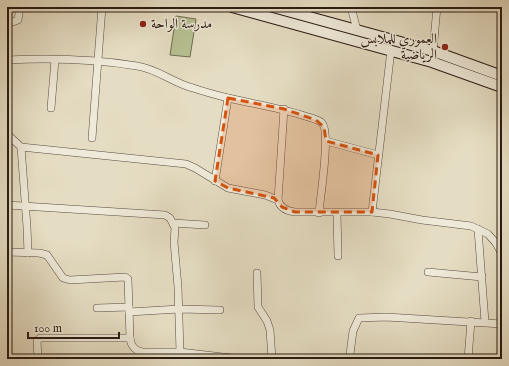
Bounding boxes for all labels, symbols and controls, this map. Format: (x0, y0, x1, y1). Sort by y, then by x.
place label: مدرسة الواحة (151, 15, 212, 33)
marker: مدرسة الواحة (138, 19, 148, 29)
place label: العموري للملابس الرياضية (361, 30, 437, 64)
marker: العموري للملابس الرياضية (440, 42, 450, 52)
scale bar (28, 314, 119, 340)
text: 100 m (34, 321, 62, 336)

